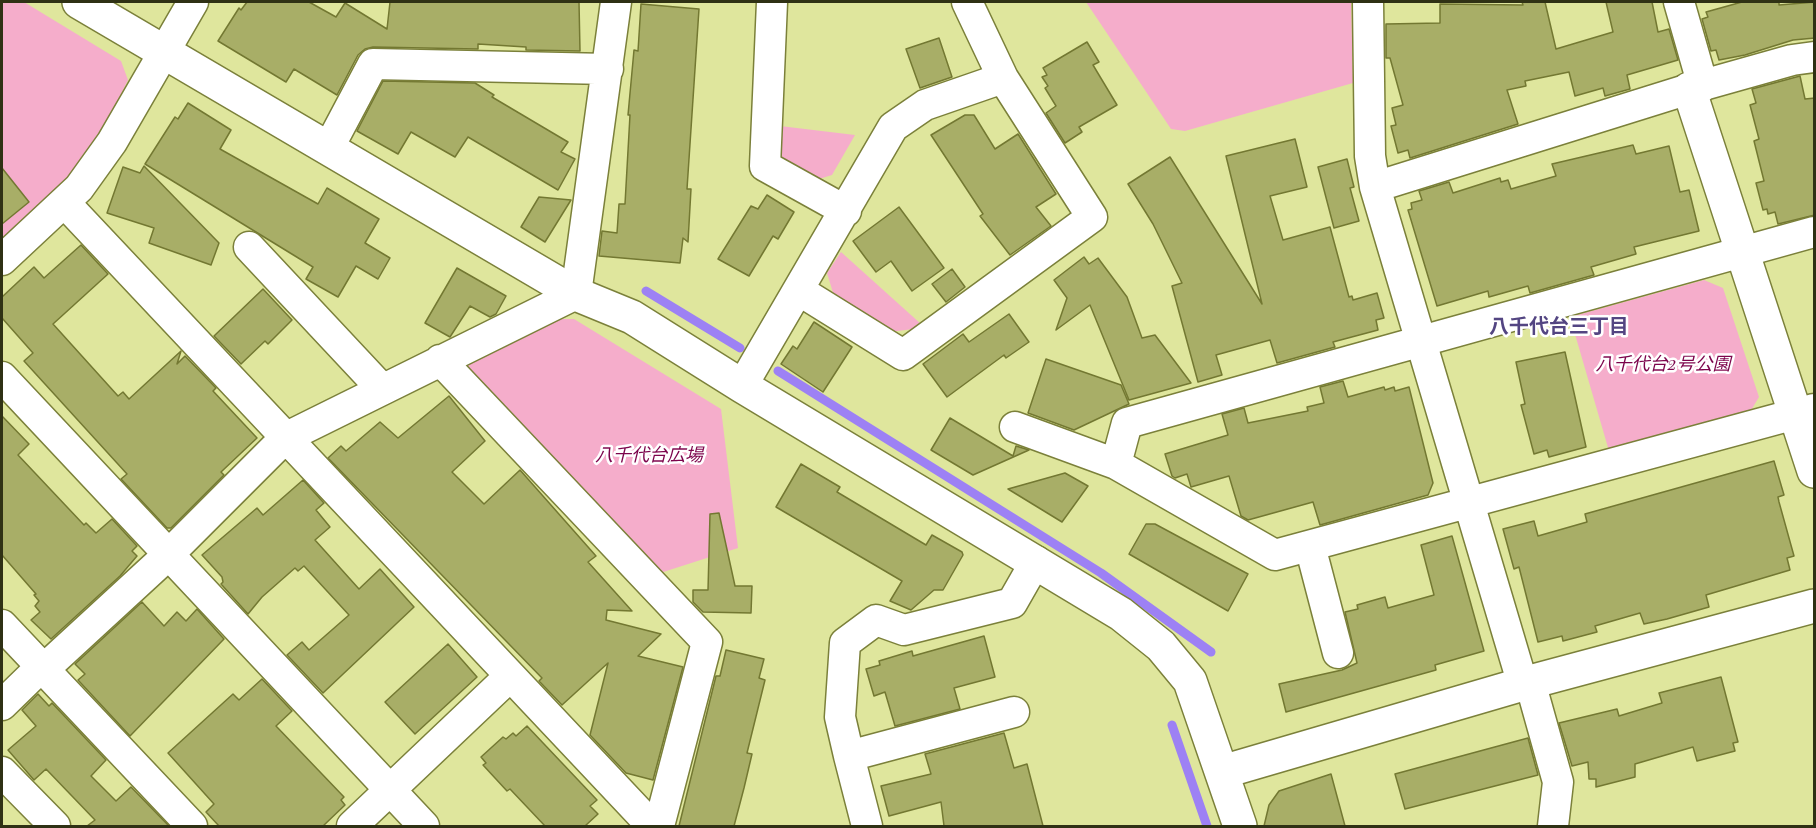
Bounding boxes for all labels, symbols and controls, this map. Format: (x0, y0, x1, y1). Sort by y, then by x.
district label: 八千代台三丁目 (1489, 315, 1629, 339)
park label: 八千代台2号公園 (1595, 353, 1731, 375)
park label: 八千代台広場 (595, 444, 703, 466)

